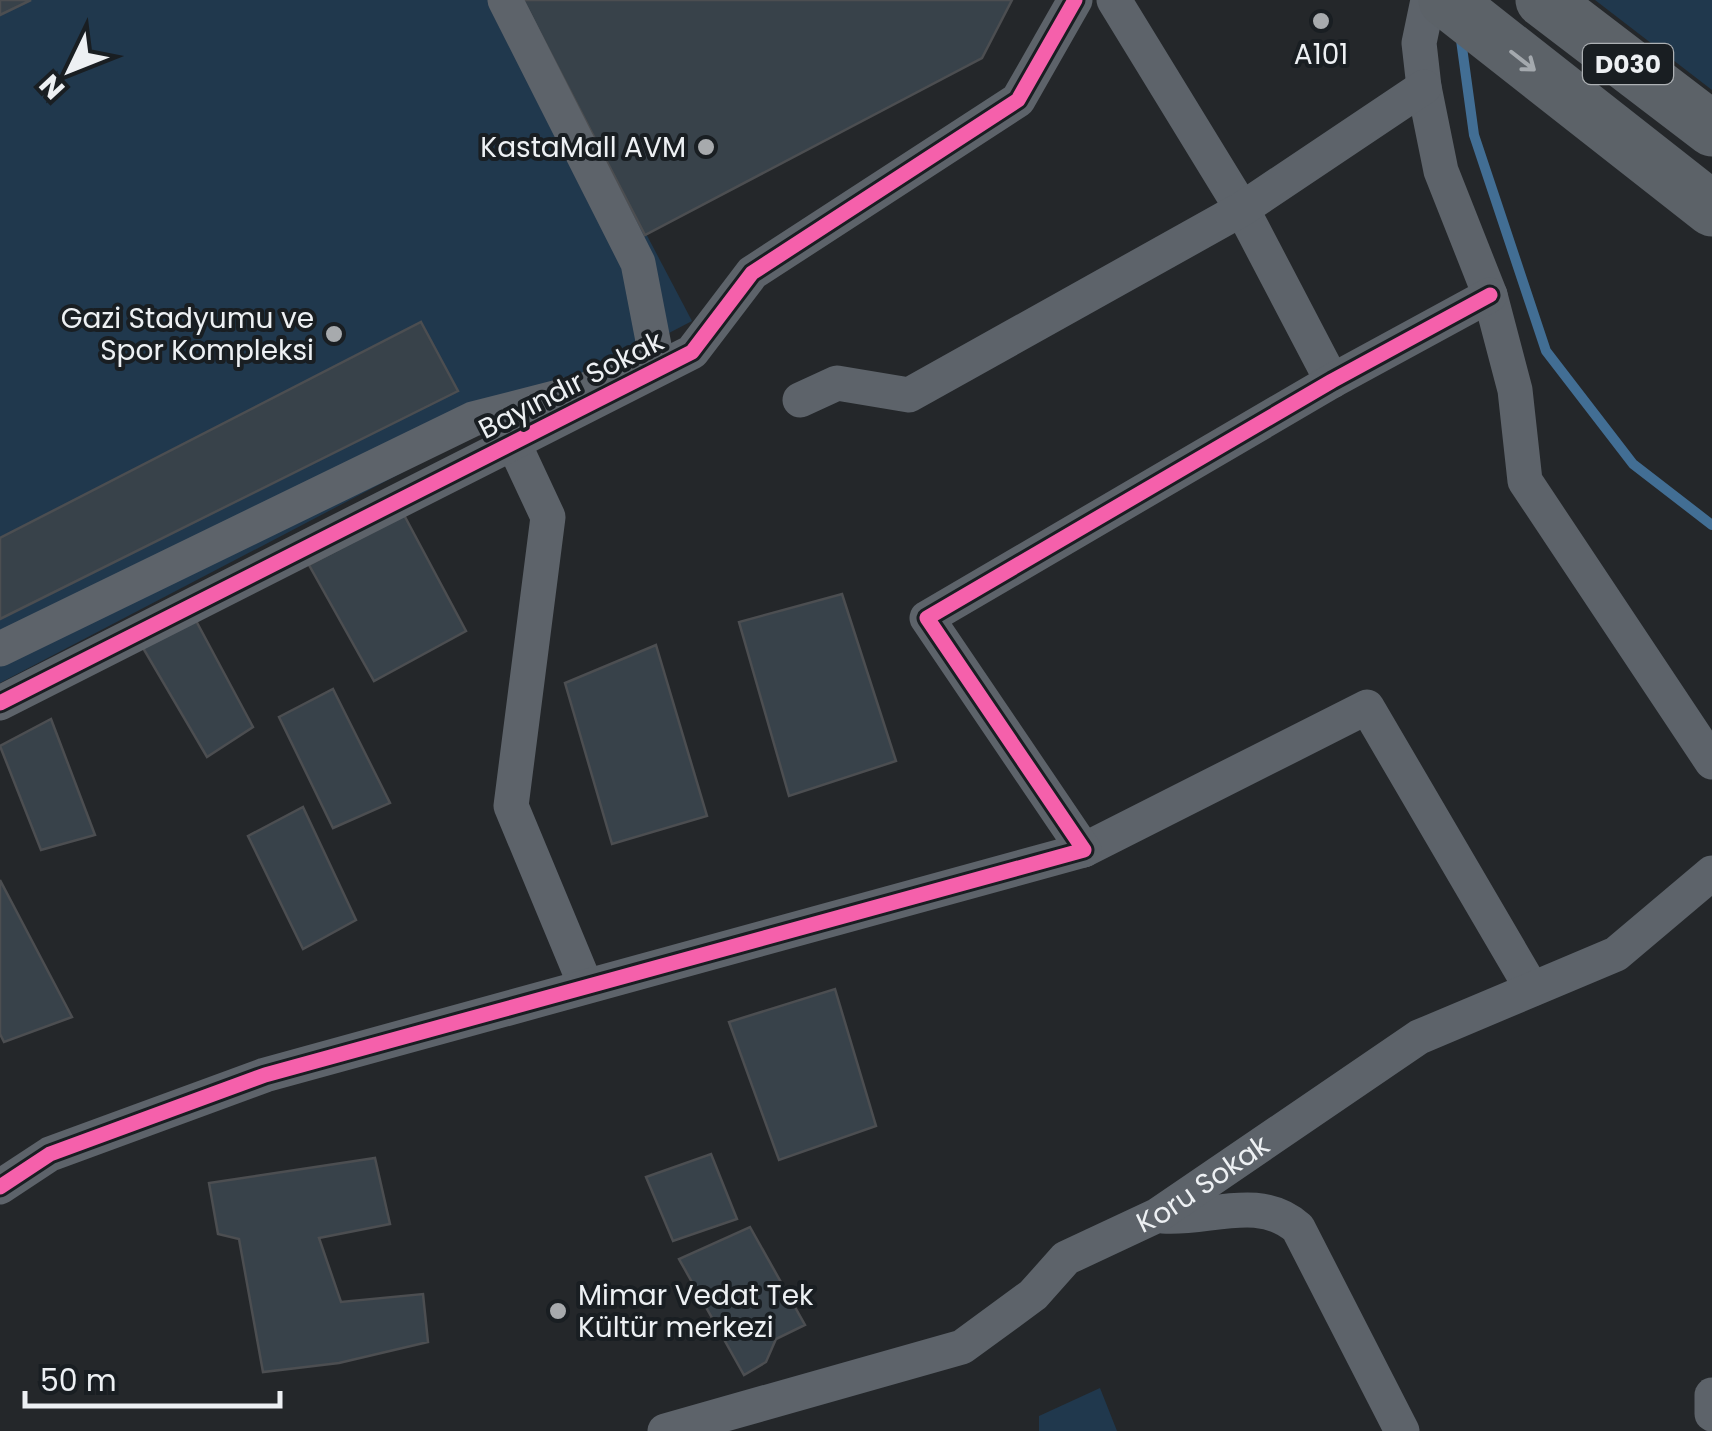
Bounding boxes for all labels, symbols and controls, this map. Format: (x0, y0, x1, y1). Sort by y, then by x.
marker: A101 (1310, 10, 1332, 32)
north arrow (20, 20, 120, 120)
place label: A101 (1294, 35, 1348, 74)
road number: D030 (1583, 44, 1673, 84)
one-way arrow (1509, 50, 1536, 71)
text: N (31, 66, 74, 108)
place label: KastaMall AVM (480, 128, 686, 167)
marker: KastaMall AVM (695, 136, 717, 158)
place label: Gazi Stadyumu ve Spor Kompleksi (61, 299, 314, 370)
street label: Bayındır Sokak (472, 321, 671, 448)
marker: Gazi Stadyumu ve Spor Kompleksi (323, 323, 345, 345)
street label: Koru Sokak (1130, 1125, 1277, 1242)
place label: Mimar Vedat Tek Kültür merkezi (578, 1276, 814, 1347)
marker: Mimar Vedat Tek Kültür merkezi (547, 1300, 569, 1322)
scale bar (25, 1346, 280, 1408)
text: 50 m (40, 1359, 117, 1402)

